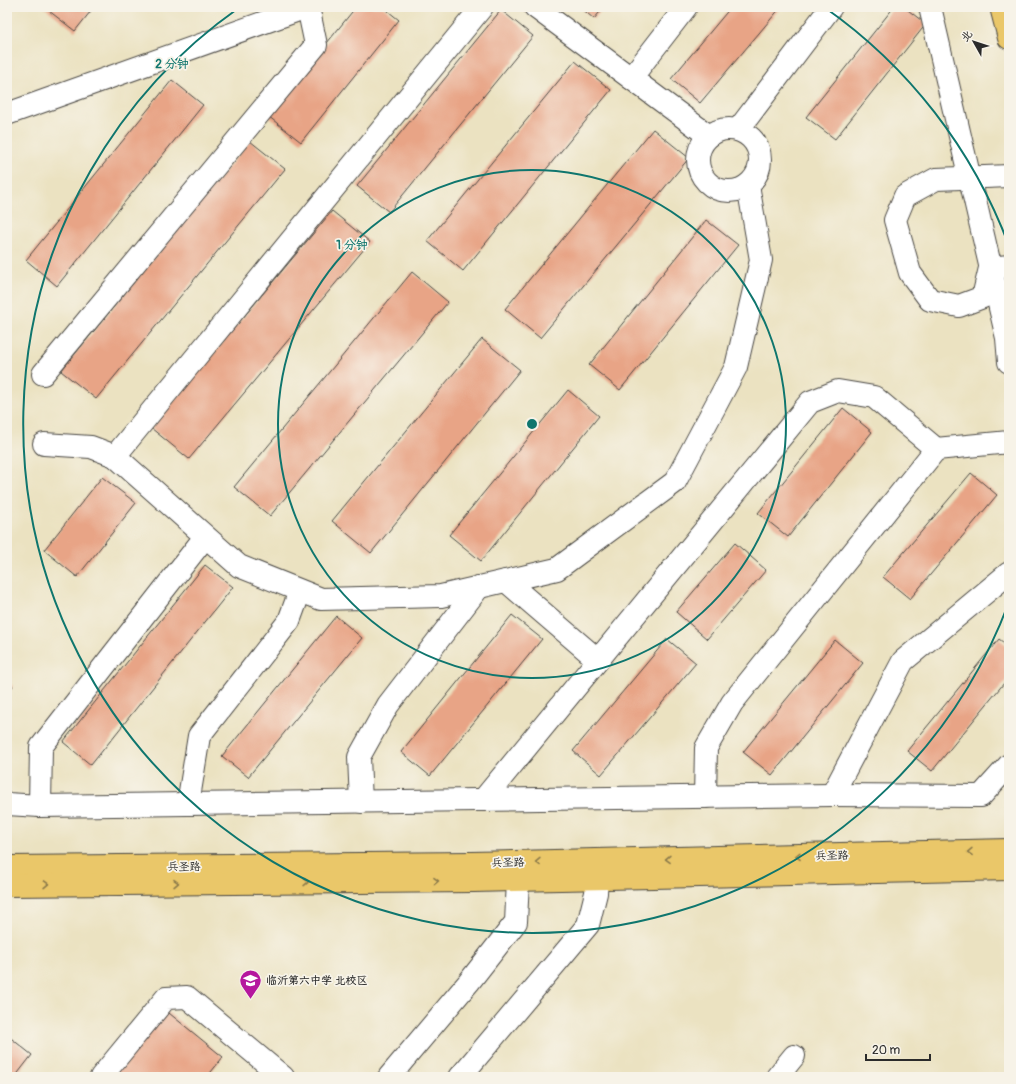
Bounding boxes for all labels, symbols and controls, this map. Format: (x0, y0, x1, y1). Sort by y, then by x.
north arrow (954, 22, 994, 62)
text: 北 (958, 28, 975, 44)
text: 2 分钟 (155, 57, 189, 72)
text: 1 分钟 (336, 238, 368, 253)
centre of rings (525, 417, 539, 431)
one-way arrow (967, 848, 973, 856)
street label: 兵圣路 (815, 849, 849, 862)
one-way arrow (795, 851, 801, 860)
one-way arrow (665, 854, 671, 863)
street label: 兵圣路 (491, 856, 525, 869)
one-way arrow (535, 857, 541, 866)
street label: 兵圣路 (168, 860, 201, 873)
one-way arrow (433, 877, 439, 885)
one-way arrow (303, 878, 309, 886)
one-way arrow (173, 879, 179, 887)
one-way arrow (43, 880, 49, 888)
school or university icon: 临沂第六中学 北校区 (237, 967, 263, 1000)
place label: 临沂第六中学 北校区 (266, 974, 367, 987)
scale bar (866, 1036, 930, 1062)
text: 20 m (872, 1043, 901, 1058)

